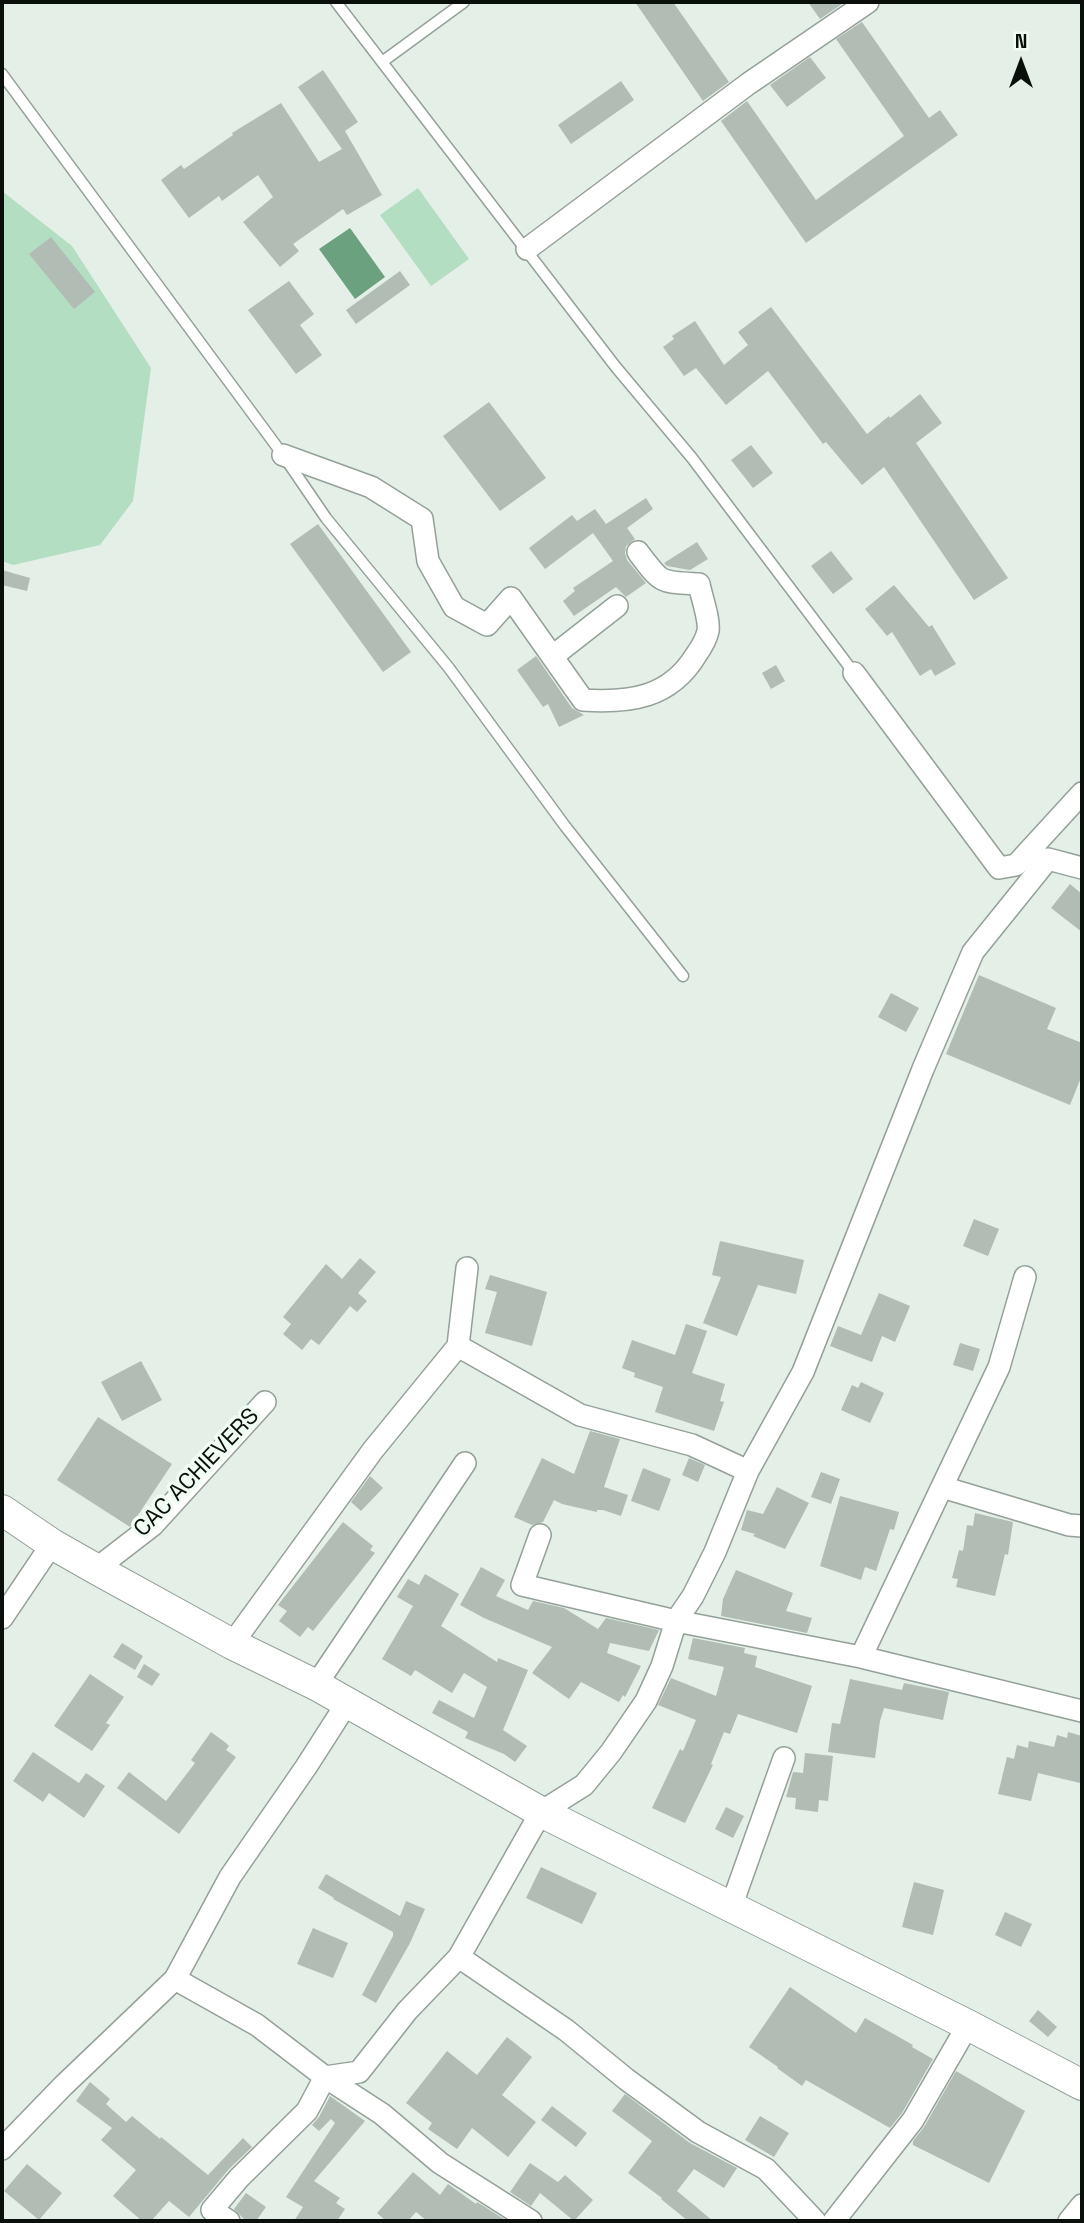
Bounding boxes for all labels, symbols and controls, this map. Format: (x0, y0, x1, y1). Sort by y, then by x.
north arrow (986, 28, 1056, 98)
text: N (1015, 29, 1027, 54)
street label: CAC ACHIEVERS (129, 1403, 265, 1543)

